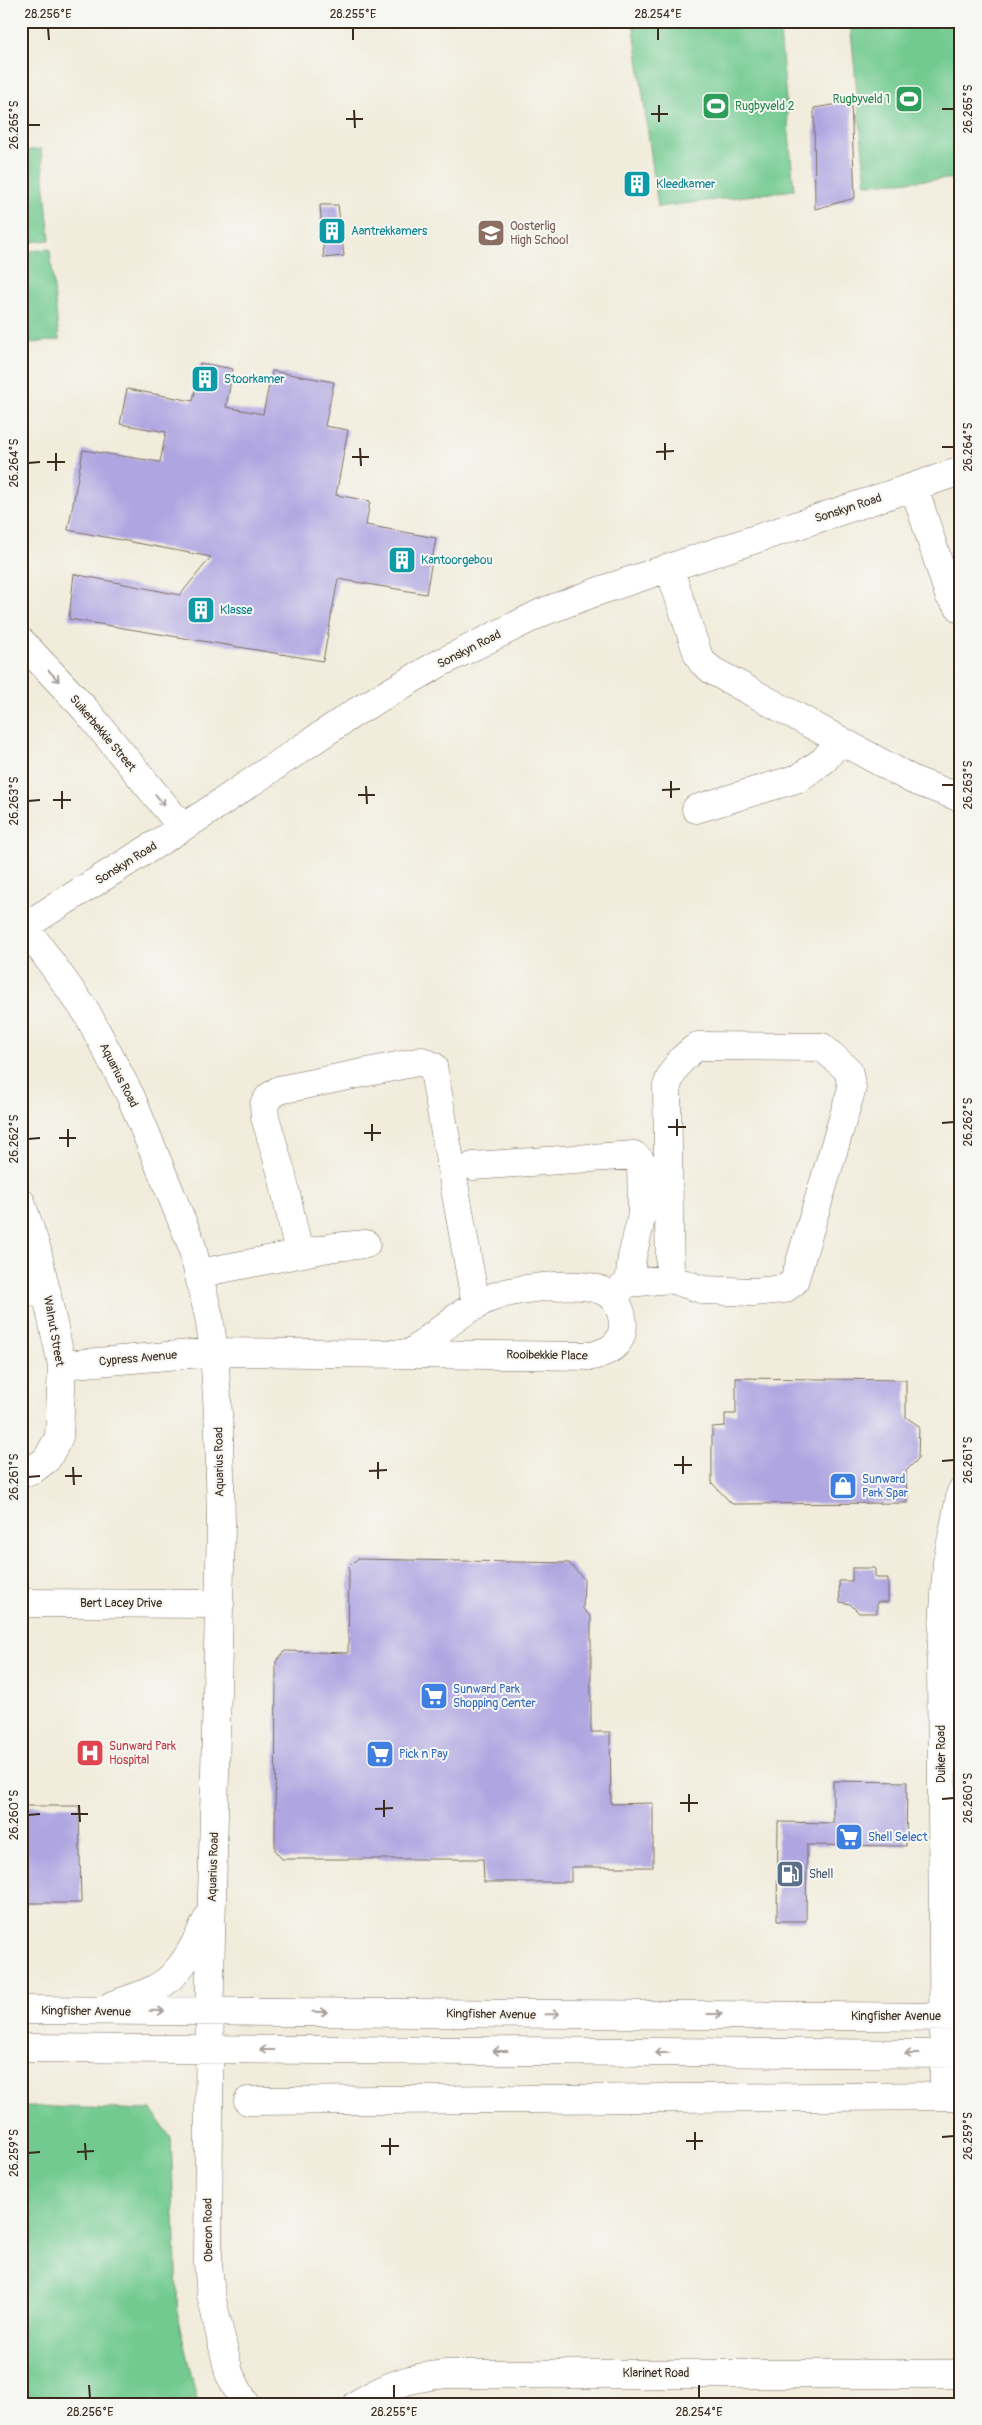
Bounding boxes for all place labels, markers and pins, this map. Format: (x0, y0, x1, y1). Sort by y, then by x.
sports icon: Rugbyveld 1 (894, 84, 924, 114)
sports icon: Rugbyveld 2 (701, 91, 731, 121)
place label: Rugbyveld 1 (833, 92, 890, 107)
place label: Rugbyveld 2 (735, 99, 795, 114)
building icon: Kleedkamer (622, 169, 652, 199)
place label: Kleedkamer (656, 177, 716, 192)
building icon: Aantrekkamers (317, 216, 347, 246)
school or university icon: Oosterlig High School (476, 218, 506, 248)
place label: Oosterlig High School (510, 219, 569, 248)
place label: Aantrekkamers (351, 224, 428, 239)
building icon: Stoorkamer (190, 364, 220, 394)
place label: Stoorkamer (224, 372, 285, 387)
building icon: Kantoorgebou (387, 545, 417, 575)
place label: Kantoorgebou (421, 553, 492, 568)
building icon: Klasse (186, 595, 216, 625)
place label: Klasse (220, 603, 252, 618)
shop icon: Sunward Park Spar (828, 1471, 858, 1501)
place label: Sunward Park Spar (862, 1472, 909, 1501)
supermarket icon: Sunward Park Shopping Center (419, 1681, 449, 1711)
place label: Sunward Park Shopping Center (453, 1682, 536, 1711)
hospital icon: Sunward Park Hospital (75, 1738, 105, 1768)
place label: Sunward Park Hospital (109, 1739, 176, 1768)
supermarket icon: Pick n Pay (365, 1739, 395, 1769)
place label: Pick n Pay (399, 1747, 448, 1762)
supermarket icon: Shell Select (834, 1822, 864, 1852)
place label: Shell Select (868, 1830, 928, 1845)
fuel station icon: Shell (775, 1859, 805, 1889)
place label: Shell (809, 1867, 833, 1882)

